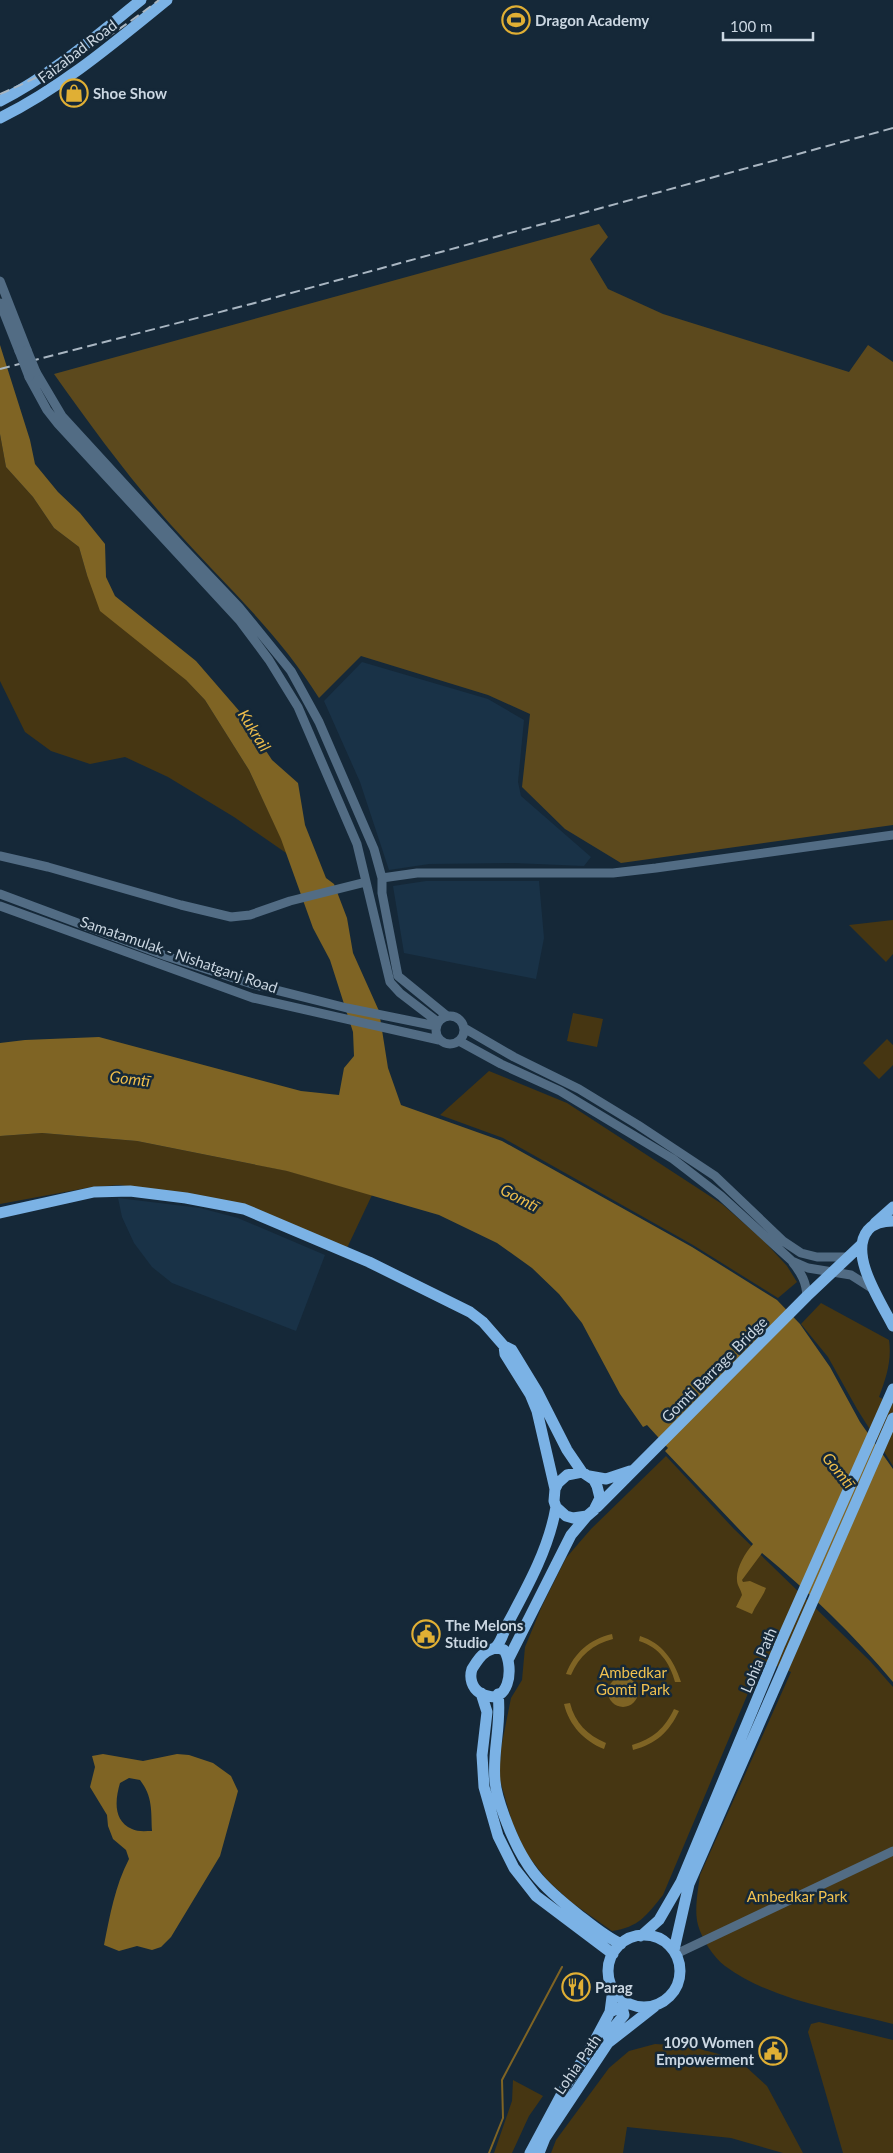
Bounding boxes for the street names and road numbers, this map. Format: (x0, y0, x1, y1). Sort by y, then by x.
street label: Faizabad Road (34, 16, 120, 86)
street label: Samatamulak - Nishatganj Road (78, 912, 280, 996)
street label: Gomti Barrage Bridge (657, 1312, 771, 1426)
street label: Lohia Path (736, 1625, 780, 1695)
street label: Lohia Path (550, 2031, 604, 2097)

